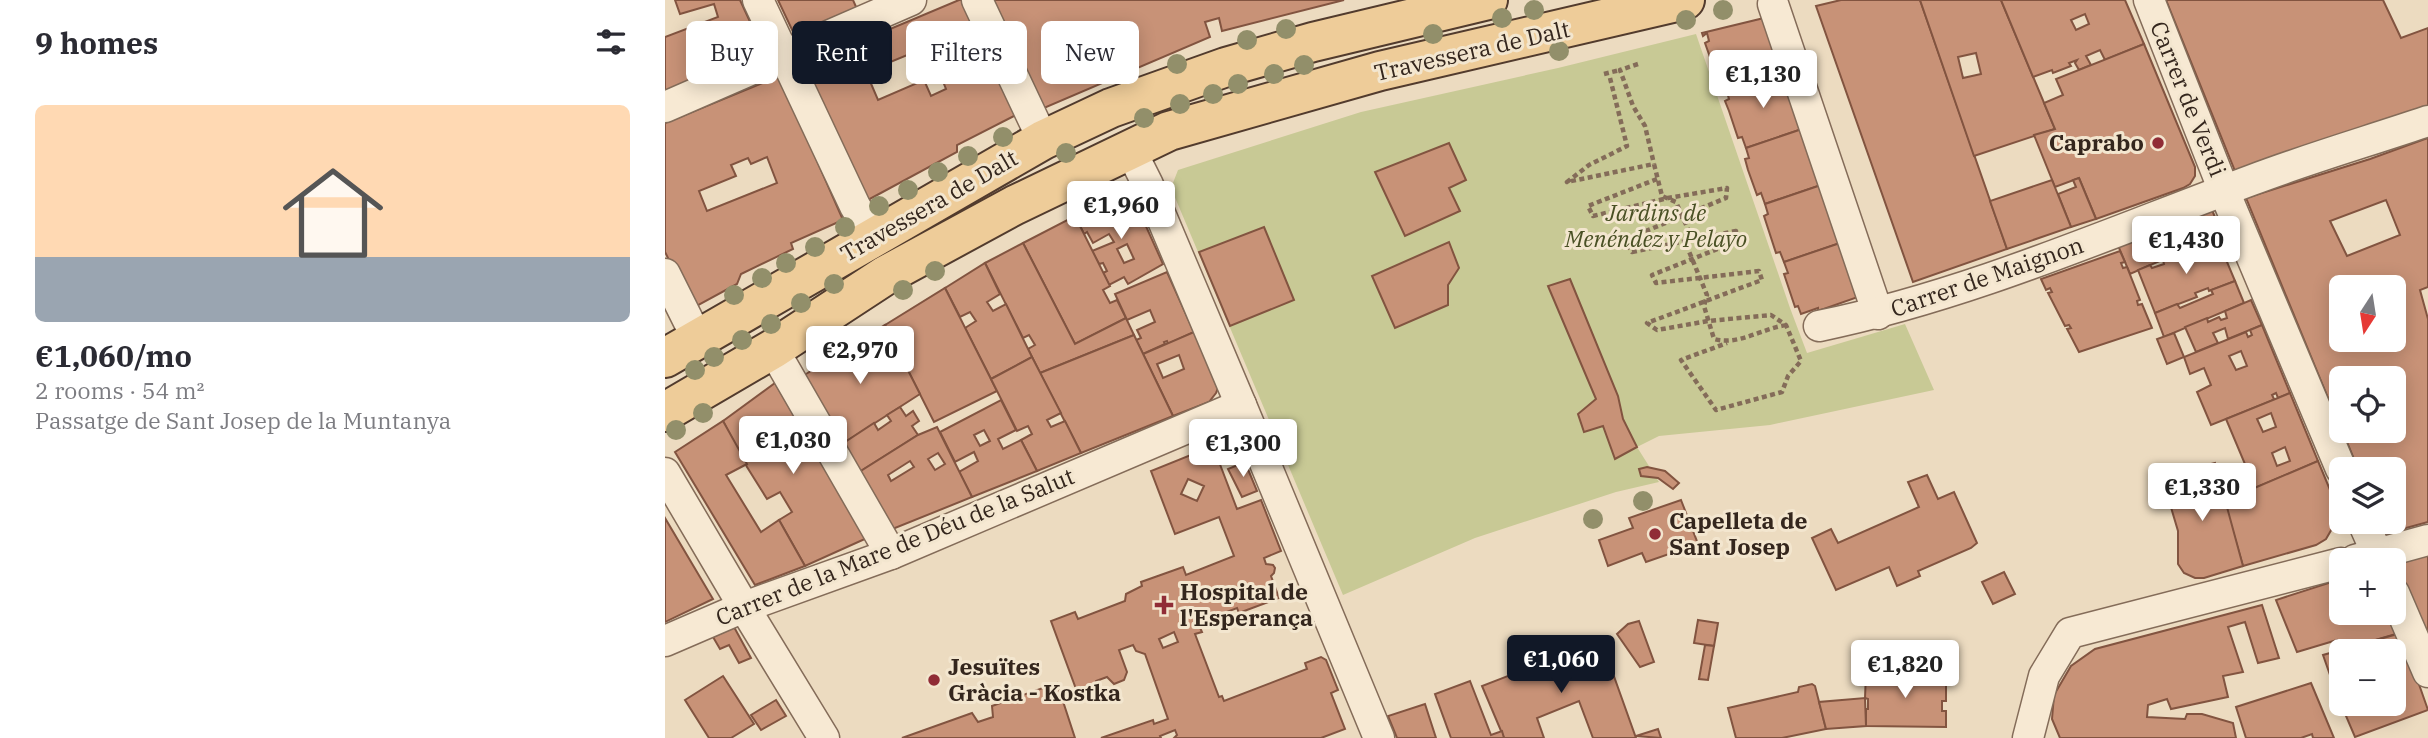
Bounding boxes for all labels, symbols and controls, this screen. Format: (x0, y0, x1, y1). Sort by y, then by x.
street label: Travessera de Dalt (1371, 13, 1572, 87)
street label: Carrer de Verdi (2144, 17, 2234, 181)
chip: Buy (686, 21, 778, 84)
chip: Rent (792, 21, 892, 84)
chip: Filters (906, 21, 1027, 84)
chip: New (1041, 21, 1139, 84)
text: 9 homes (35, 23, 158, 62)
icon: filters (592, 23, 630, 61)
pin: €1,130 (1706, 50, 1820, 110)
text: €1,130 (1725, 58, 1801, 88)
place label: Caprabo (2049, 127, 2144, 157)
marker: Caprabo (2150, 135, 2166, 151)
street label: Travessera de Dalt (835, 142, 1022, 268)
icon: home (270, 150, 396, 276)
pin: €1,960 (1064, 182, 1178, 241)
text: €1,960 (1083, 189, 1159, 219)
park label: Jardins de Menéndez y Pelayo (1564, 197, 1747, 253)
pin: €1,430 (2129, 216, 2243, 276)
text: €1,430 (2148, 224, 2224, 254)
street label: Carrer de Maignon (1886, 229, 2087, 323)
north arrow (2329, 275, 2406, 352)
map controls (2329, 275, 2406, 716)
pin: €2,970 (803, 326, 917, 386)
text: €2,970 (822, 334, 898, 364)
text: €1,060/mo (35, 336, 192, 375)
button: locate (2329, 366, 2406, 443)
text: 2 rooms · 54 m² (35, 375, 205, 405)
text: Passatge de Sant Josep de la Muntanya (35, 405, 451, 435)
pin: €1,030 (736, 416, 850, 476)
pin: €1,300 (1186, 420, 1300, 479)
text: €1,030 (755, 424, 831, 454)
text: €1,300 (1205, 427, 1281, 457)
button: layers (2329, 457, 2406, 534)
street label: Carrer de la Mare de Déu de la Salut (711, 460, 1078, 632)
pin: €1,330 (2145, 463, 2259, 523)
text: €1,330 (2164, 471, 2240, 501)
place label: Capelleta de Sant Josep (1669, 505, 1808, 561)
marker: Capelleta de Sant Josep (1647, 526, 1663, 542)
button: + (2329, 548, 2406, 625)
place label: Hospital de l'Esperança (1180, 576, 1313, 632)
marker: Hospital de l'Esperança (1154, 595, 1174, 615)
pin: €1,060 (1504, 636, 1618, 695)
button: − (2329, 639, 2406, 716)
pin: €1,820 (1848, 640, 1962, 700)
text: €1,060 (1523, 643, 1599, 673)
text: €1,820 (1867, 648, 1943, 678)
place label: Jesuïtes Gràcia - Kostka (948, 651, 1121, 707)
marker: Jesuïtes Gràcia - Kostka (926, 672, 942, 688)

